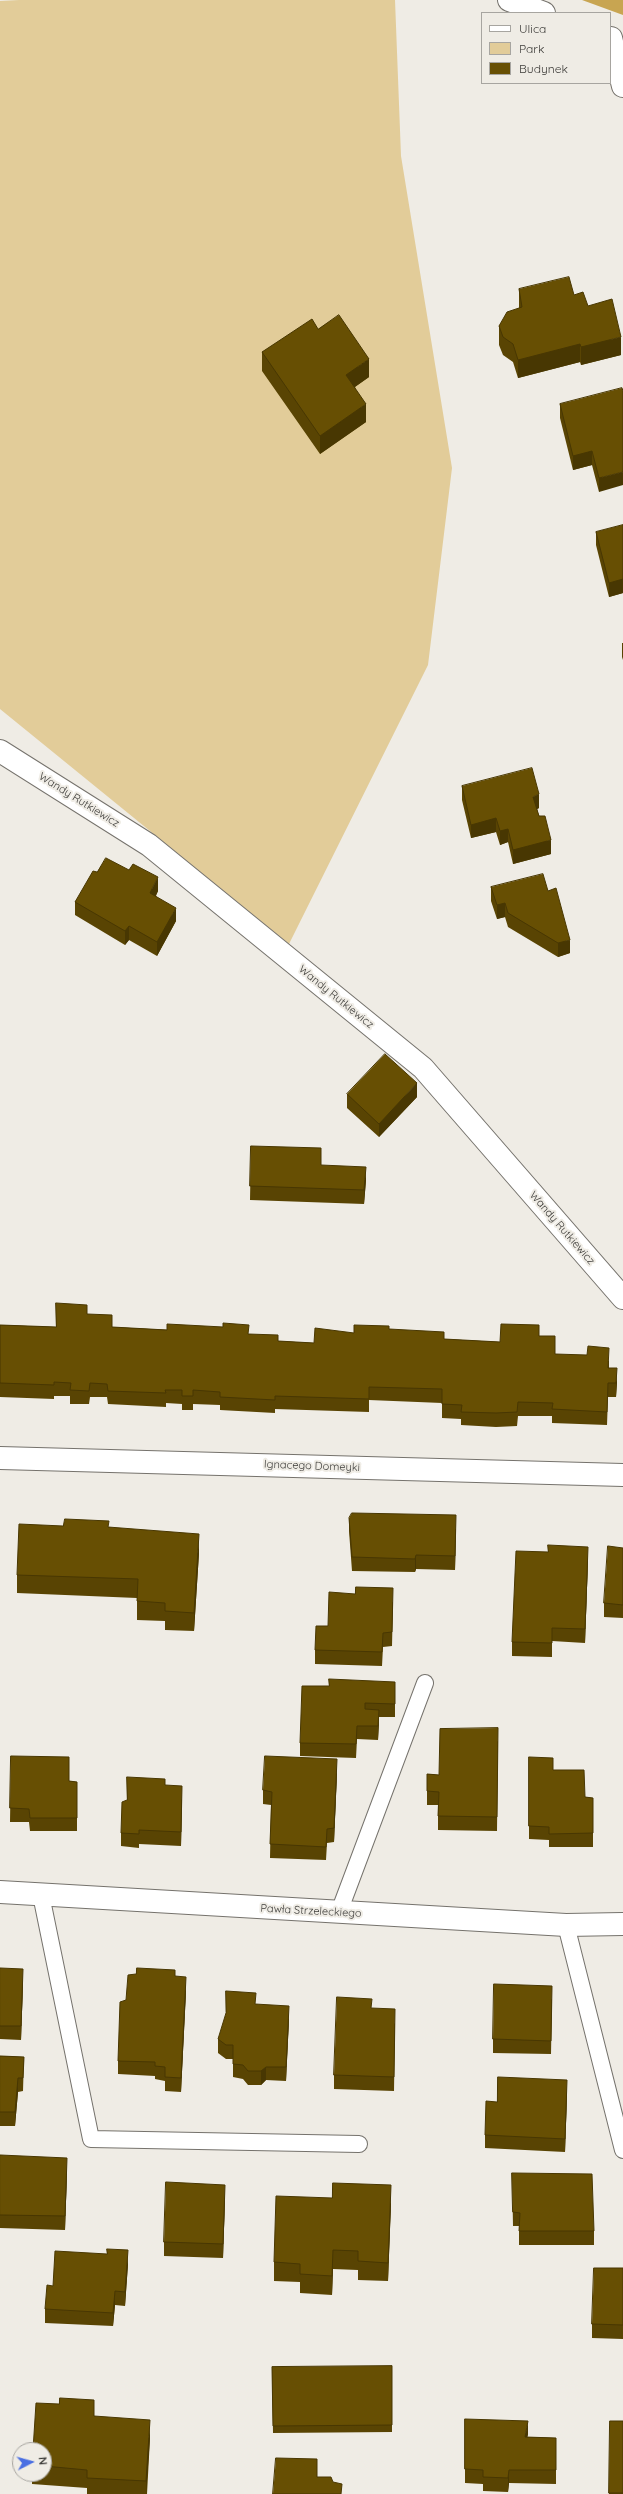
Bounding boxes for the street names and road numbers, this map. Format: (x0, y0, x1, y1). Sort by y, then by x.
street label: Wandy Rutkiewicz (36, 770, 122, 830)
street label: Wandy Rutkiewicz (296, 963, 376, 1031)
street label: Wandy Rutkiewicz (527, 1189, 597, 1267)
street label: Ignacego Domeyki (264, 1458, 360, 1474)
street label: Pawła Strzeleckiego (260, 1902, 362, 1920)

